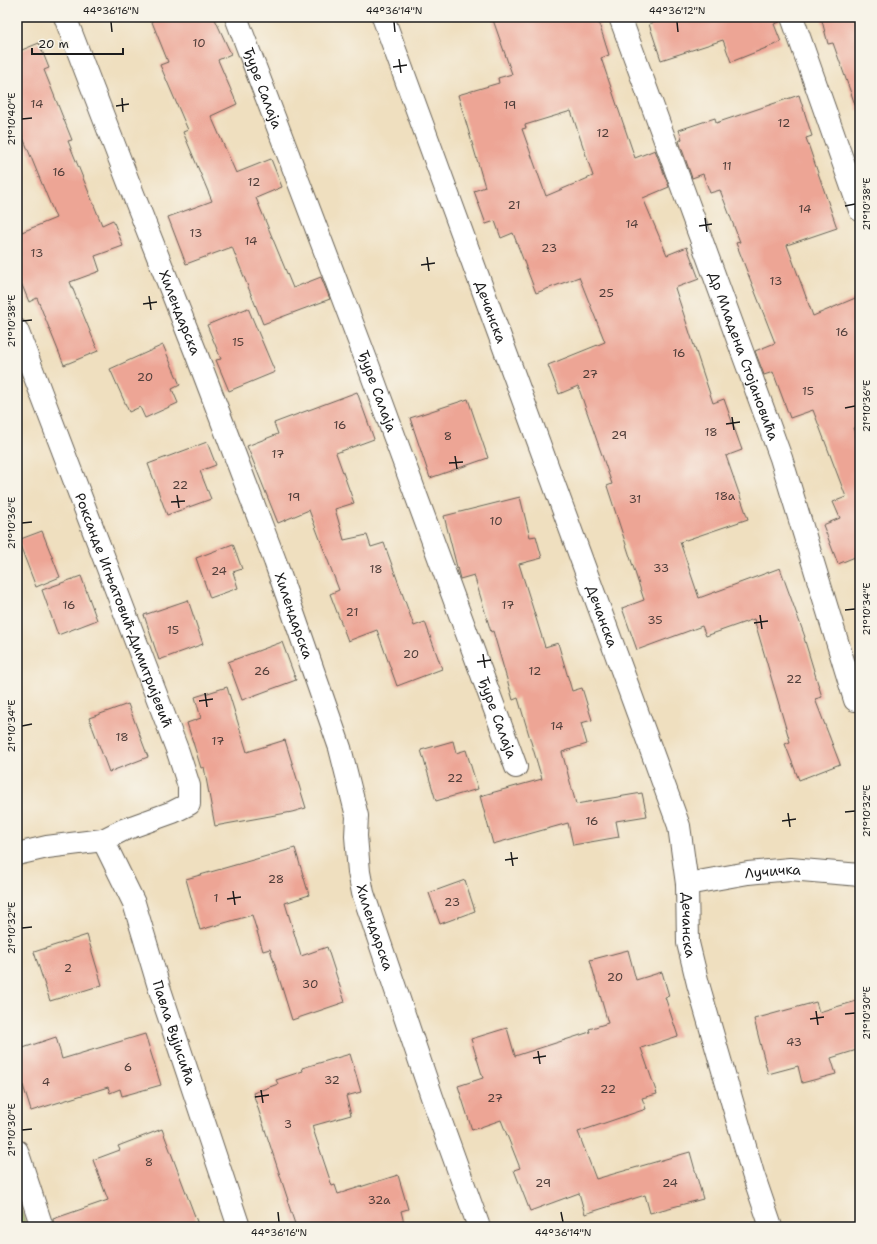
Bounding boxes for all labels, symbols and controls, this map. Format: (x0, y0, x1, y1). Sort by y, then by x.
text: 44°36'16"N (83, 4, 139, 17)
text: 44°36'14"N (366, 4, 422, 17)
text: 44°36'12"N (649, 4, 705, 17)
scale bar (32, 30, 123, 56)
house number: 10 (192, 35, 206, 51)
text: 20 m (38, 36, 69, 52)
street label: Ђуре Салаја (239, 45, 287, 131)
text: 21°10'40"E (5, 92, 18, 146)
house number: 14 (31, 96, 43, 112)
house number: 19 (504, 97, 516, 113)
house number: 12 (778, 115, 790, 131)
house number: 12 (597, 125, 609, 141)
house number: 11 (722, 158, 732, 174)
house number: 16 (52, 164, 66, 180)
house number: 12 (248, 174, 260, 190)
text: 21°10'38"E (860, 178, 873, 230)
house number: 21 (508, 197, 520, 213)
house number: 14 (799, 201, 811, 217)
house number: 14 (626, 216, 638, 232)
house number: 13 (190, 225, 202, 241)
house number: 14 (245, 233, 257, 249)
house number: 23 (541, 240, 557, 256)
house number: 13 (31, 245, 43, 261)
street label: Хилендарска (155, 267, 205, 358)
street label: Др Младена Стојановића (705, 269, 783, 443)
house number: 13 (770, 273, 782, 289)
street label: Дечанска (471, 278, 511, 346)
house number: 25 (598, 285, 614, 301)
text: 21°10'38"E (5, 295, 18, 347)
house number: 16 (835, 324, 849, 340)
house number: 15 (232, 334, 244, 350)
house number: 16 (672, 345, 686, 361)
street label: Ђуре Салаја (354, 348, 401, 434)
house number: 27 (582, 366, 598, 382)
house number: 20 (137, 369, 153, 385)
text: 21°10'36"E (860, 380, 873, 432)
house number: 15 (802, 383, 814, 399)
house number: 16 (333, 417, 347, 433)
house number: 18 (704, 424, 718, 440)
house number: 29 (611, 427, 627, 443)
house number: 8 (444, 428, 452, 444)
house number: 17 (272, 446, 284, 462)
house number: 22 (172, 477, 188, 493)
house number: 18a (715, 488, 736, 504)
house number: 19 (288, 489, 300, 505)
street label: Роксанде Игњатовић-Димитријевић (71, 490, 177, 730)
house number: 31 (629, 491, 641, 507)
text: 21°10'36"E (5, 497, 18, 549)
house number: 10 (489, 513, 503, 529)
house number: 33 (653, 560, 669, 576)
house number: 18 (369, 561, 383, 577)
house number: 24 (211, 563, 227, 579)
street label: Хилендарска (271, 570, 317, 661)
street label: Дечанска (583, 582, 622, 650)
text: 21°10'34"E (860, 583, 873, 635)
house number: 16 (62, 597, 76, 613)
house number: 17 (502, 597, 514, 613)
house number: 21 (346, 604, 358, 620)
house number: 35 (647, 612, 663, 628)
house number: 15 (167, 622, 179, 638)
house number: 20 (403, 646, 419, 662)
house number: 26 (254, 663, 270, 679)
house number: 12 (529, 663, 541, 679)
house number: 22 (786, 671, 802, 687)
street label: Ђуре Салаја (475, 675, 521, 761)
text: 21°10'34"E (5, 700, 18, 752)
house number: 14 (551, 718, 563, 734)
house number: 18 (115, 729, 129, 745)
house number: 17 (212, 733, 224, 749)
house number: 22 (447, 770, 463, 786)
text: 21°10'32"E (860, 785, 873, 837)
house number: 16 (585, 813, 599, 829)
street label: Лучичка (744, 860, 802, 882)
house number: 28 (268, 871, 284, 887)
street label: Хилендарска (353, 883, 398, 973)
house number: 1 (213, 890, 219, 906)
street label: Дечанска (678, 892, 700, 960)
house number: 23 (444, 894, 460, 910)
text: 21°10'32"E (5, 902, 18, 954)
house number: 2 (64, 960, 72, 976)
house number: 20 (607, 969, 623, 985)
house number: 30 (302, 976, 318, 992)
street label: Павла Вујисића (149, 978, 200, 1088)
text: 21°10'30"E (860, 986, 873, 1040)
house number: 43 (786, 1034, 802, 1050)
house number: 6 (124, 1059, 132, 1075)
house number: 32 (324, 1072, 340, 1088)
house number: 4 (42, 1074, 50, 1090)
house number: 22 (600, 1081, 616, 1097)
house number: 27 (487, 1090, 503, 1106)
text: 21°10'30"E (5, 1103, 18, 1157)
house number: 3 (284, 1116, 292, 1132)
house number: 8 (145, 1154, 153, 1170)
house number: 29 (535, 1175, 551, 1191)
house number: 24 (662, 1175, 678, 1191)
house number: 32a (367, 1192, 391, 1208)
text: 44°36'16"N (251, 1226, 307, 1239)
text: 44°36'14"N (535, 1226, 591, 1239)

